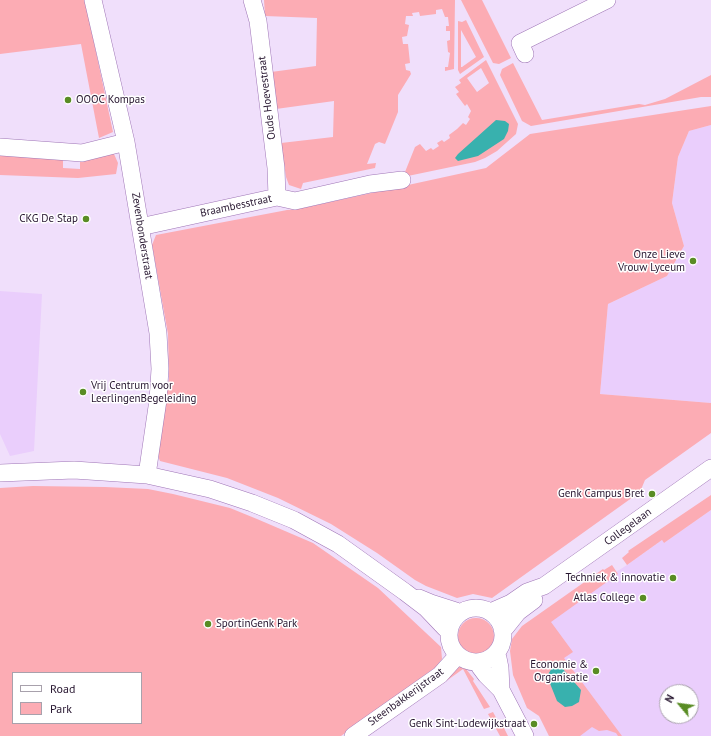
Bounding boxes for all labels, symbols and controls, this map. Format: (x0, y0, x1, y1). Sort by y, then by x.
street label: Oude Hoevestraat (255, 55, 279, 141)
place label: OOOC Kompas (76, 93, 145, 107)
marker: OOOC Kompas (63, 95, 73, 105)
street label: Zevenbonderstraat (129, 192, 155, 280)
street label: Braambesstraat (199, 192, 273, 220)
place label: CKG De Stap (19, 212, 78, 226)
marker: CKG De Stap (81, 214, 91, 224)
place label: Onze Lieve Vrouw Lyceum (618, 248, 685, 274)
marker: Onze Lieve Vrouw Lyceum (688, 256, 698, 266)
place label: Vrij Centrum voor LeerlingenBegeleiding (91, 379, 196, 405)
marker: Vrij Centrum voor LeerlingenBegeleiding (78, 387, 88, 397)
place label: Genk Campus Bret (558, 487, 644, 501)
marker: Genk Campus Bret (647, 489, 657, 499)
street label: Collegelaan (602, 505, 654, 549)
place label: Techniek & innovatie (565, 571, 665, 585)
marker: Techniek & innovatie (668, 573, 678, 583)
place label: Atlas College (574, 591, 635, 605)
marker: Atlas College (638, 593, 648, 603)
place label: SportinGenk Park (216, 617, 297, 631)
marker: SportinGenk Park (203, 619, 213, 629)
place label: Economie & Organisatie (530, 658, 588, 684)
street label: Steenbakkerijstraat (366, 665, 446, 729)
marker: Economie & Organisatie (591, 666, 601, 676)
legend (12, 672, 142, 724)
text: Road (50, 681, 75, 696)
north arrow (659, 684, 699, 724)
text: N (661, 692, 677, 705)
text: Park (50, 701, 72, 716)
place label: Genk Sint-Lodewijkstraat (409, 717, 526, 731)
marker: Genk Sint-Lodewijkstraat (529, 719, 539, 729)

